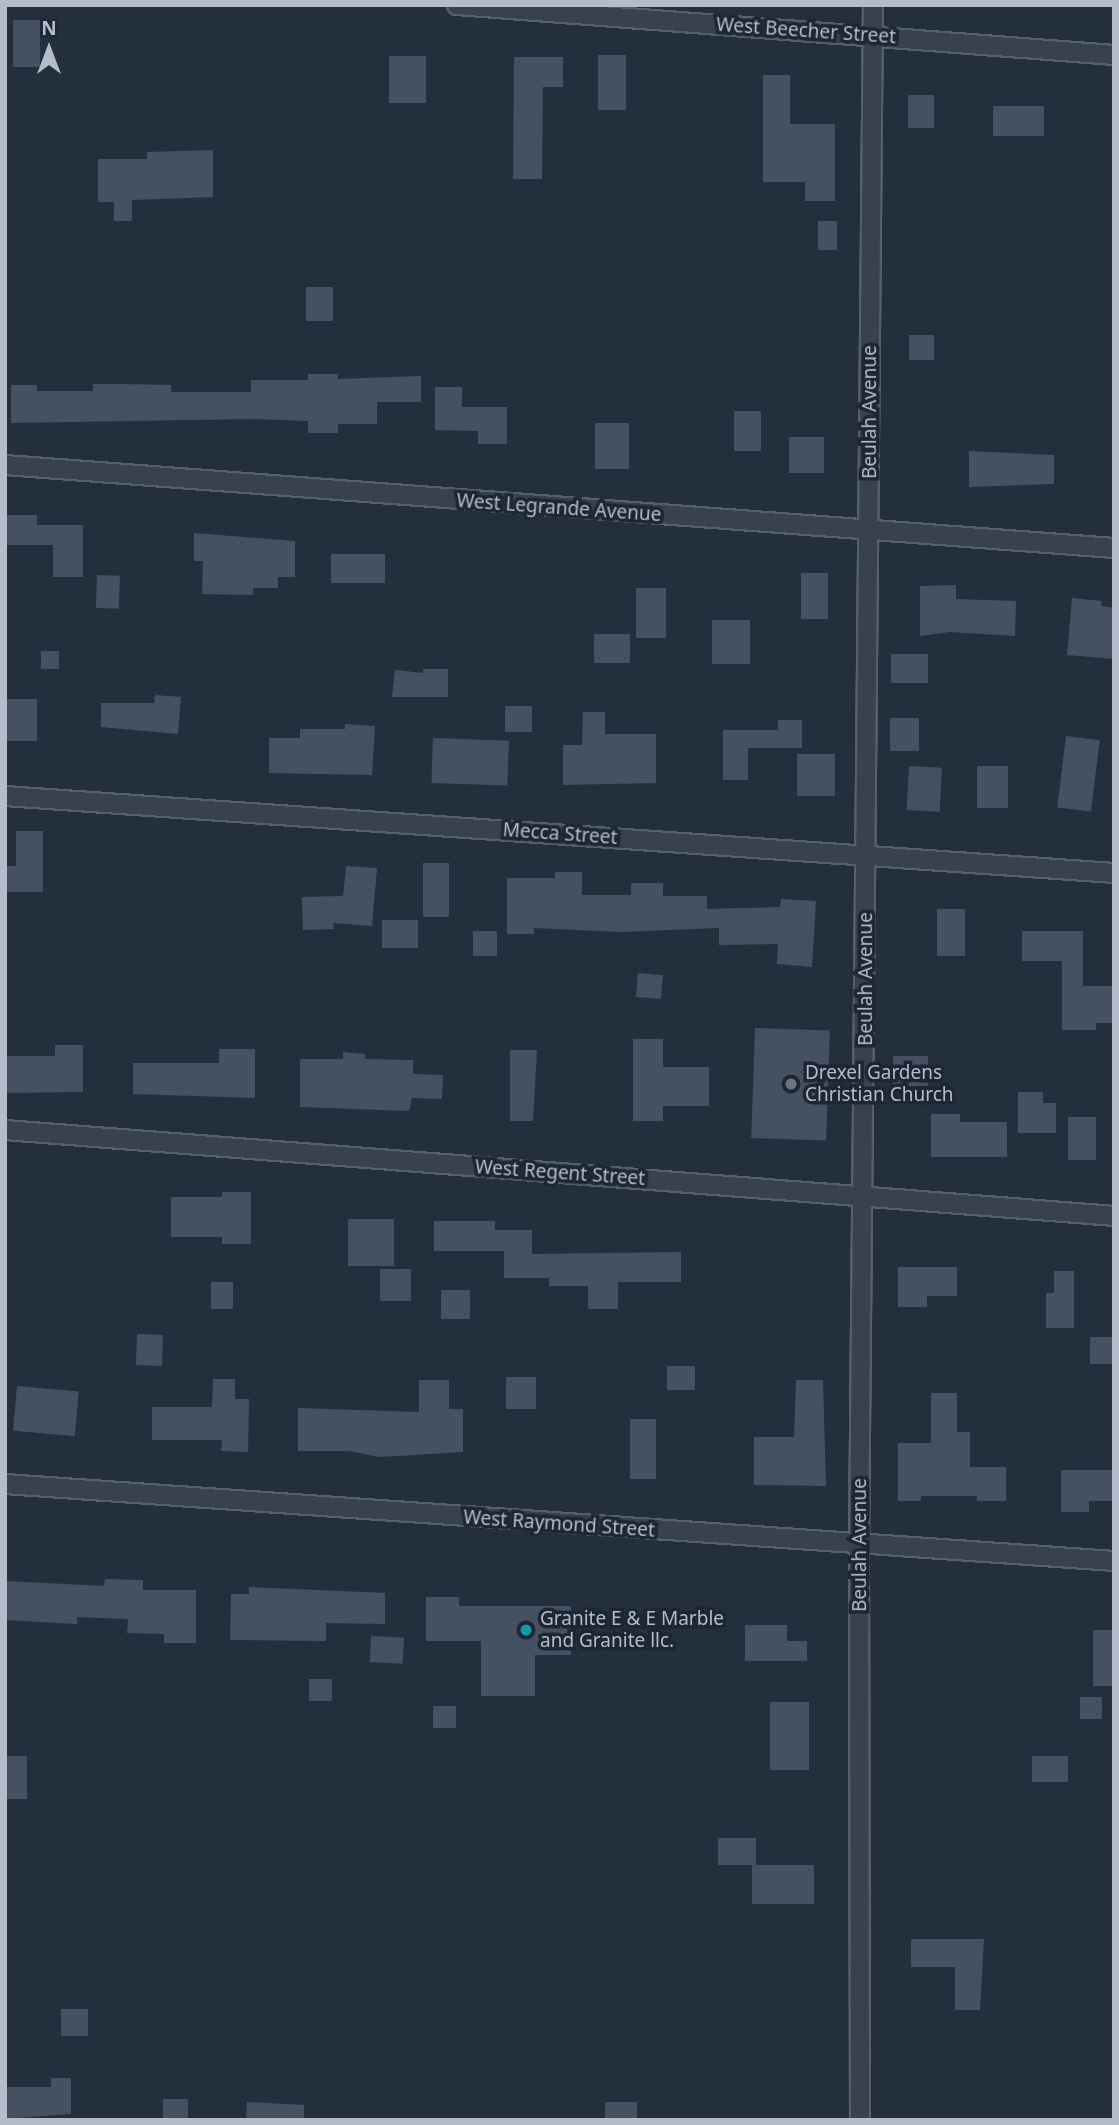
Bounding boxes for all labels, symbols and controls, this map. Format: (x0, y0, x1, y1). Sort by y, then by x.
street label: West Beecher Street (715, 13, 897, 49)
north arrow (14, 14, 84, 84)
text: N (41, 15, 57, 41)
street label: Beulah Avenue (859, 345, 881, 479)
street label: West Legrande Avenue (456, 489, 662, 527)
street label: Mecca Street (502, 819, 618, 849)
street label: Beulah Avenue (855, 912, 877, 1046)
place label: Drexel Gardens Christian Church (805, 1062, 954, 1106)
marker: Drexel Gardens Christian Church (783, 1076, 799, 1092)
street label: West Regent Street (474, 1156, 646, 1190)
street label: Beulah Avenue (849, 1478, 871, 1612)
street label: West Raymond Street (463, 1506, 655, 1542)
place label: Granite E & E Marble and Granite llc. (540, 1608, 724, 1652)
marker: Granite E & E Marble and Granite llc. (518, 1622, 534, 1638)

